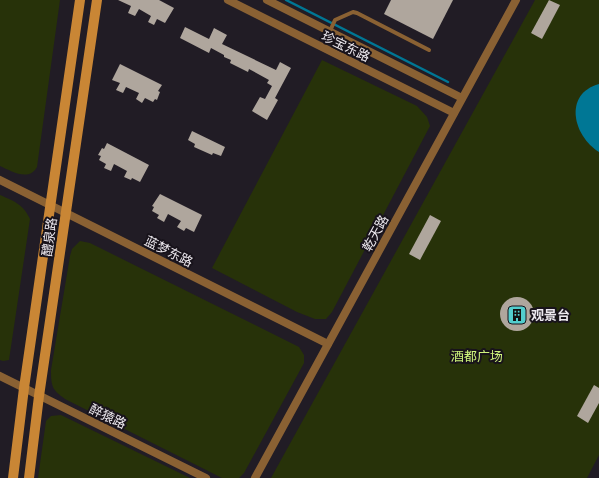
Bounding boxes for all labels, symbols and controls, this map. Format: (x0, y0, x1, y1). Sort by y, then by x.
street label: 珍宝东路 (318, 27, 373, 66)
street label: 乾天路 (359, 212, 393, 255)
street label: 醴泉路 (38, 217, 62, 258)
street label: 蓝梦东路 (141, 232, 196, 272)
building icon: 观景台 (506, 304, 528, 326)
place label: 观景台 (531, 307, 570, 325)
park label: 酒都广场 (451, 348, 503, 366)
street label: 醉猿路 (86, 400, 129, 434)

